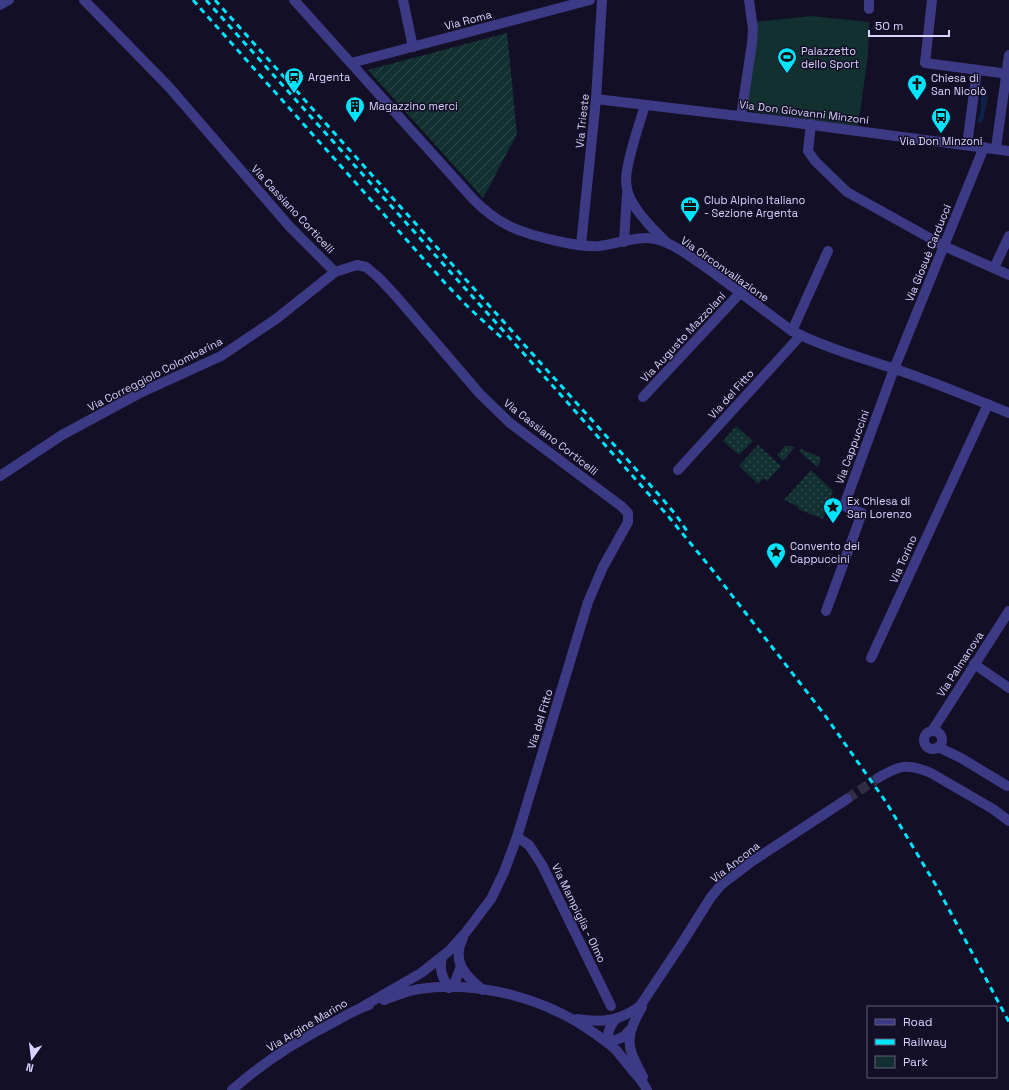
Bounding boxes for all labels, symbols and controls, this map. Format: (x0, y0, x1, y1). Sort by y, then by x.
street label: Via Roma (443, 7, 494, 33)
scale bar (869, 12, 949, 38)
text: 50 m (875, 18, 903, 34)
place label: Palazzetto dello Sport (801, 44, 859, 71)
sports icon: Palazzetto dello Sport (776, 46, 798, 74)
station icon: Argenta (283, 66, 305, 94)
place label: Argenta (308, 70, 351, 84)
place label: Chiesa di San Nicolò (931, 71, 987, 98)
church icon: Chiesa di San Nicolò (906, 73, 928, 101)
street label: Via Trieste (572, 93, 592, 149)
building icon: Magazzino merci (344, 95, 366, 123)
street label: Via Don Giovanni Minzoni (738, 97, 870, 127)
place label: Magazzino merci (369, 99, 458, 113)
bus stop icon: Via Don Minzoni (930, 106, 952, 134)
place label: Via Don Minzoni (899, 134, 983, 148)
street label: Via Cassiano Corticelli (248, 162, 338, 256)
place label: Club Alpino Italiano - Sezione Argenta (704, 193, 806, 220)
office icon: Club Alpino Italiano - Sezione Argenta (679, 195, 701, 223)
street label: Via Giosuè Carducci (902, 202, 954, 304)
street label: Via Circonvallazione (678, 233, 772, 305)
street label: Via Augusto Mazzolani (637, 289, 729, 385)
street label: Via Correggiolo Colombarina (85, 334, 225, 414)
street label: Via del Fitto (705, 366, 757, 422)
street label: Via Cassiano Corticelli (501, 396, 601, 478)
street label: Via Cappuccini (832, 408, 872, 486)
place label: Ex Chiesa di San Lorenzo (847, 494, 912, 521)
place icon: Ex Chiesa di San Lorenzo (822, 496, 844, 524)
street label: Via Torino (886, 533, 920, 585)
place label: Convento dei Cappuccini (790, 539, 860, 566)
place icon: Convento dei Cappuccini (765, 541, 787, 569)
street label: Via Palmanova (934, 628, 987, 699)
street label: Via del Fitto (524, 687, 556, 751)
street label: Via Ancona (708, 838, 763, 886)
street label: Via Mampiglia - Olmo (549, 861, 609, 965)
street label: Via Argine Marino (264, 995, 350, 1055)
legend (867, 1006, 997, 1078)
text: Road (903, 1014, 932, 1030)
text: Railway (903, 1034, 947, 1050)
north arrow (12, 1038, 52, 1078)
text: Park (903, 1054, 928, 1070)
text: N (24, 1060, 35, 1075)

